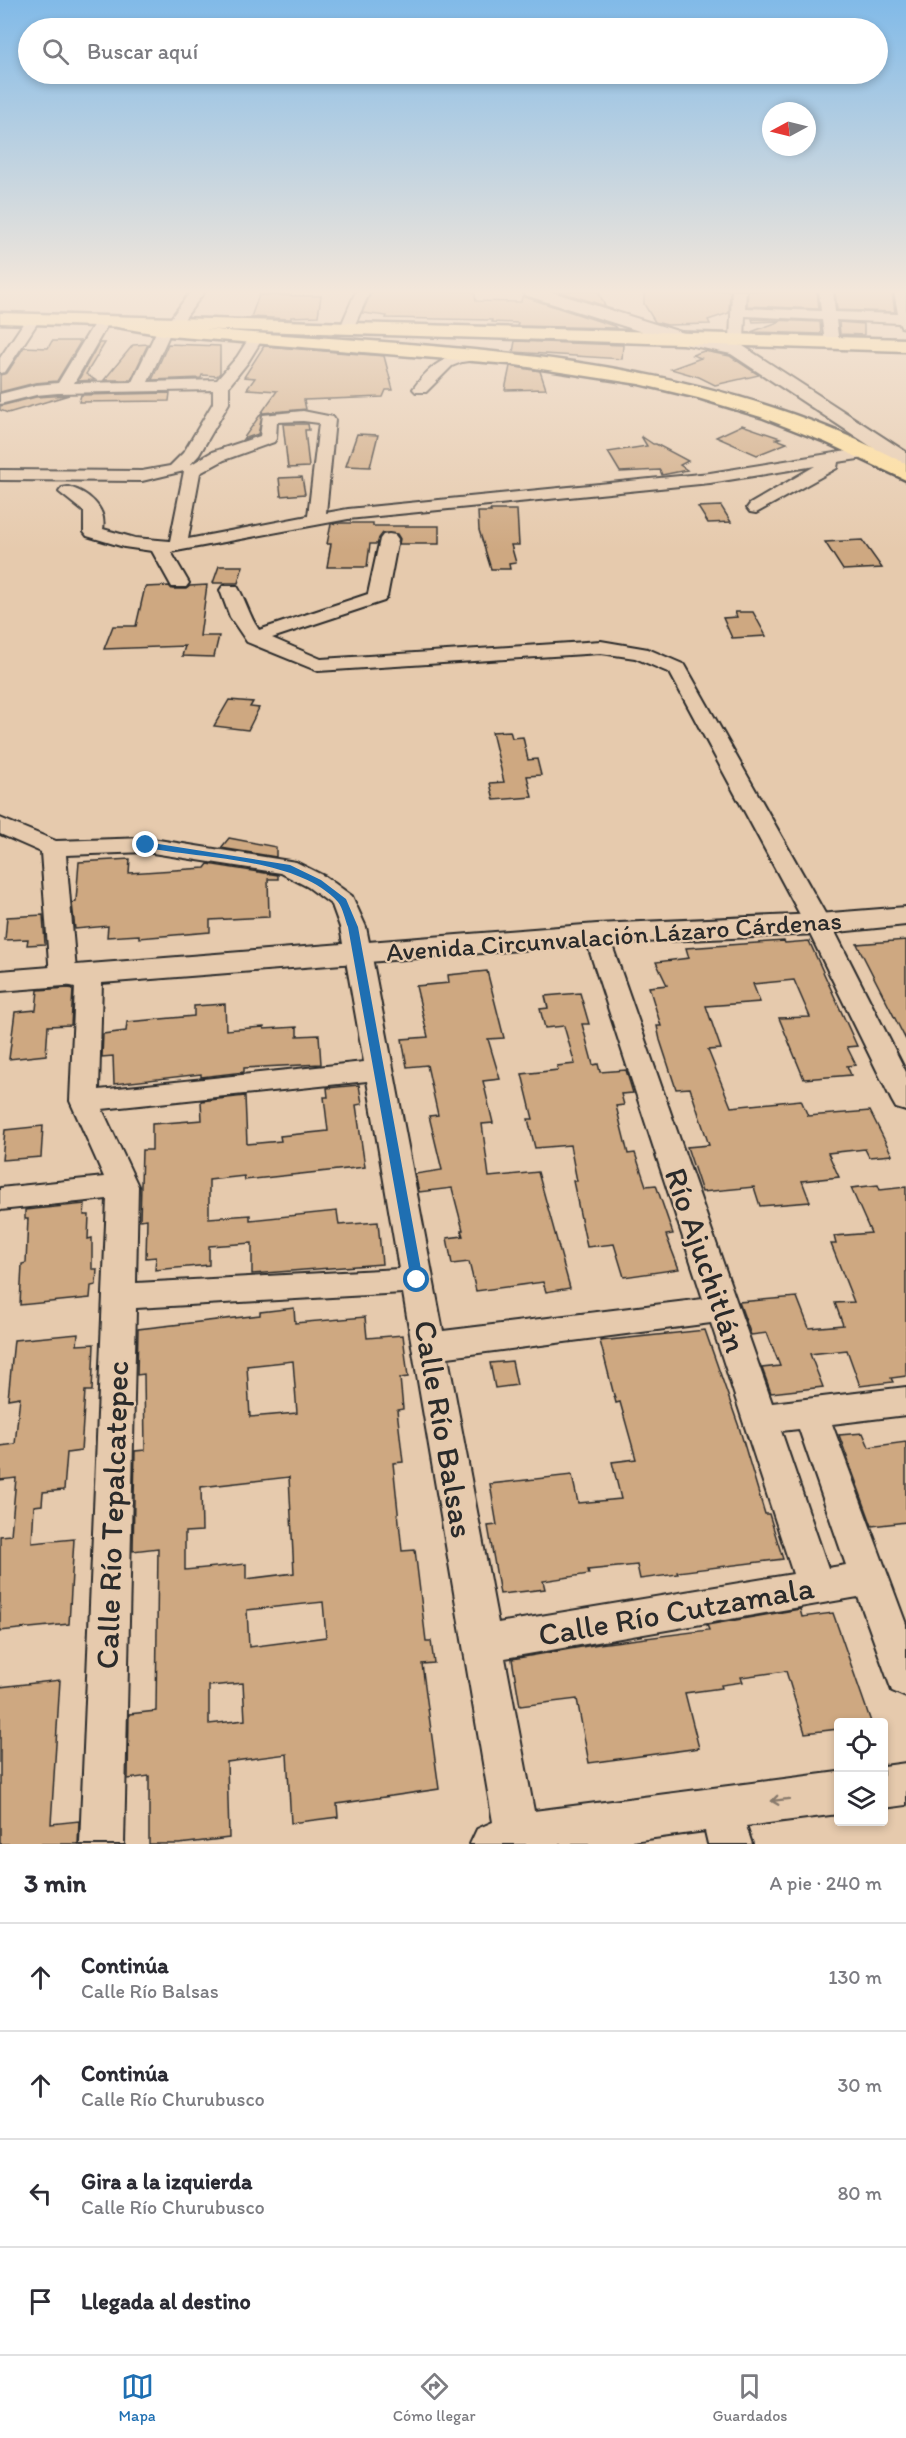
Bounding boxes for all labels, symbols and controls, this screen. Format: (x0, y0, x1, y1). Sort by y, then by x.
search box (18, 18, 888, 84)
icon: search (39, 35, 72, 68)
text: Buscar aquí (87, 38, 198, 65)
north arrow (762, 102, 816, 156)
route end (132, 831, 158, 857)
street label: Avenida Circunvalación Lázaro Cárdenas (385, 904, 843, 968)
street label: Río Ajuchitlán (657, 1163, 755, 1357)
route start (403, 1266, 429, 1292)
street label: Calle Río Balsas (406, 1317, 482, 1541)
street label: Calle Río Tepalcatepec (88, 1360, 136, 1670)
street label: Calle Río Cutzamala (535, 1568, 817, 1654)
map controls (834, 1718, 888, 1826)
button: locate (834, 1718, 888, 1772)
button: layers (834, 1772, 888, 1826)
one-way arrow (771, 1795, 791, 1806)
text: 3 min (24, 1867, 86, 1899)
text: A pie · 240 m (770, 1871, 882, 1895)
text: Continúa (81, 1952, 169, 1979)
icon: ahead (24, 1961, 57, 1994)
text: 130 m (828, 1965, 882, 1989)
text: Calle Río Balsas (81, 1979, 219, 2003)
text: Continúa (81, 2060, 169, 2087)
icon: ahead (24, 2069, 57, 2102)
text: 30 m (837, 2073, 882, 2097)
text: Calle Río Churubusco (81, 2087, 265, 2111)
text: Gira a la izquierda (81, 2168, 252, 2195)
icon: left (24, 2177, 57, 2210)
text: 80 m (837, 2181, 882, 2205)
text: Calle Río Churubusco (81, 2195, 265, 2219)
icon: arrive (24, 2285, 57, 2318)
text: Llegada al destino (81, 2288, 251, 2315)
tab: Mapa (118, 2370, 156, 2425)
tab: Cómo llegar (393, 2370, 476, 2425)
tab: Guardados (712, 2370, 787, 2425)

